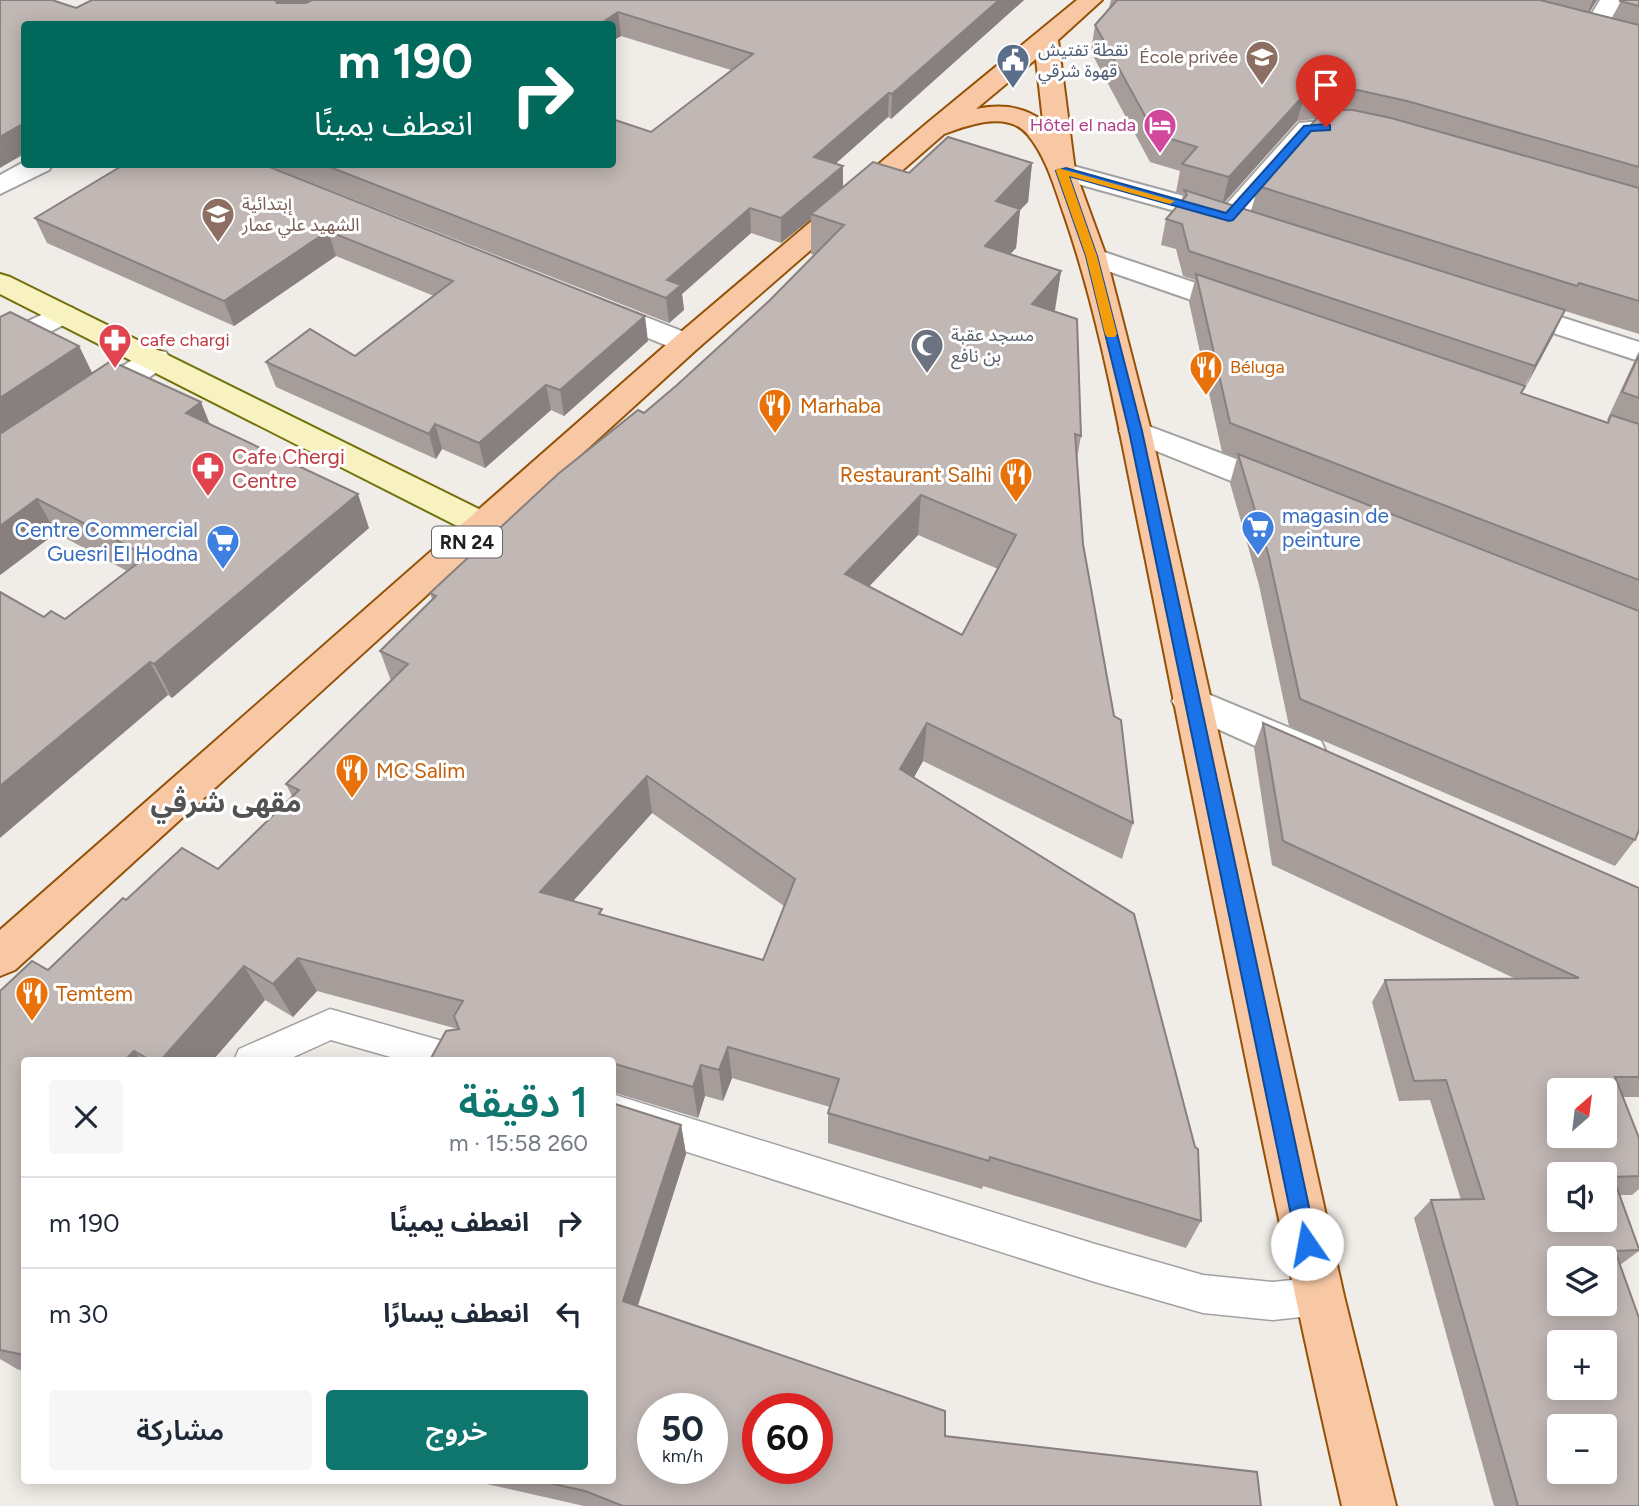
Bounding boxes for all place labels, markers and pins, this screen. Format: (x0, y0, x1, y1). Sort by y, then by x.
school or university icon: École privée (1243, 38, 1281, 87)
place label: نقطة تفتيش قهوة شرقي (1038, 39, 1128, 84)
public building icon: نقطة تفتيش قهوة شرقي (994, 41, 1032, 90)
place label: École privée (1139, 46, 1238, 68)
pin (1296, 55, 1356, 127)
hotel icon: Hôtel el nada (1141, 106, 1179, 155)
place label: Hôtel el nada (1030, 114, 1136, 136)
place label: إبتدائية الشهيد علي عمار (241, 193, 360, 238)
school or university icon: إبتدائية الشهيد علي عمار (199, 195, 237, 244)
pharmacy icon: cafe chargi (96, 321, 134, 370)
place label: مسجد عقبة بن نافع (951, 324, 1034, 370)
mosque icon: مسجد عقبة بن نافع (908, 326, 946, 375)
place label: cafe chargi (140, 329, 230, 351)
restaurant icon: Béluga (1187, 348, 1225, 397)
place label: Béluga (1230, 356, 1285, 378)
restaurant icon: Marhaba (756, 386, 794, 435)
place label: Marhaba (800, 393, 881, 418)
place label: Cafe Chergi Centre (232, 444, 345, 493)
pharmacy icon: Cafe Chergi Centre (189, 449, 227, 498)
restaurant icon: Restaurant Salhi (997, 455, 1035, 504)
place label: Restaurant Salhi (840, 462, 992, 487)
place label: magasin de peinture (1282, 503, 1389, 552)
supermarket icon: magasin de peinture (1239, 508, 1277, 557)
place label: Centre Commercial Guesri El Hodna (15, 517, 198, 566)
supermarket icon: Centre Commercial Guesri El Hodna (204, 522, 242, 571)
restaurant icon: MC Salim (333, 751, 371, 800)
place label: MC Salim (376, 758, 465, 783)
restaurant icon: Temtem (13, 974, 51, 1023)
place label: Temtem (56, 981, 133, 1006)

